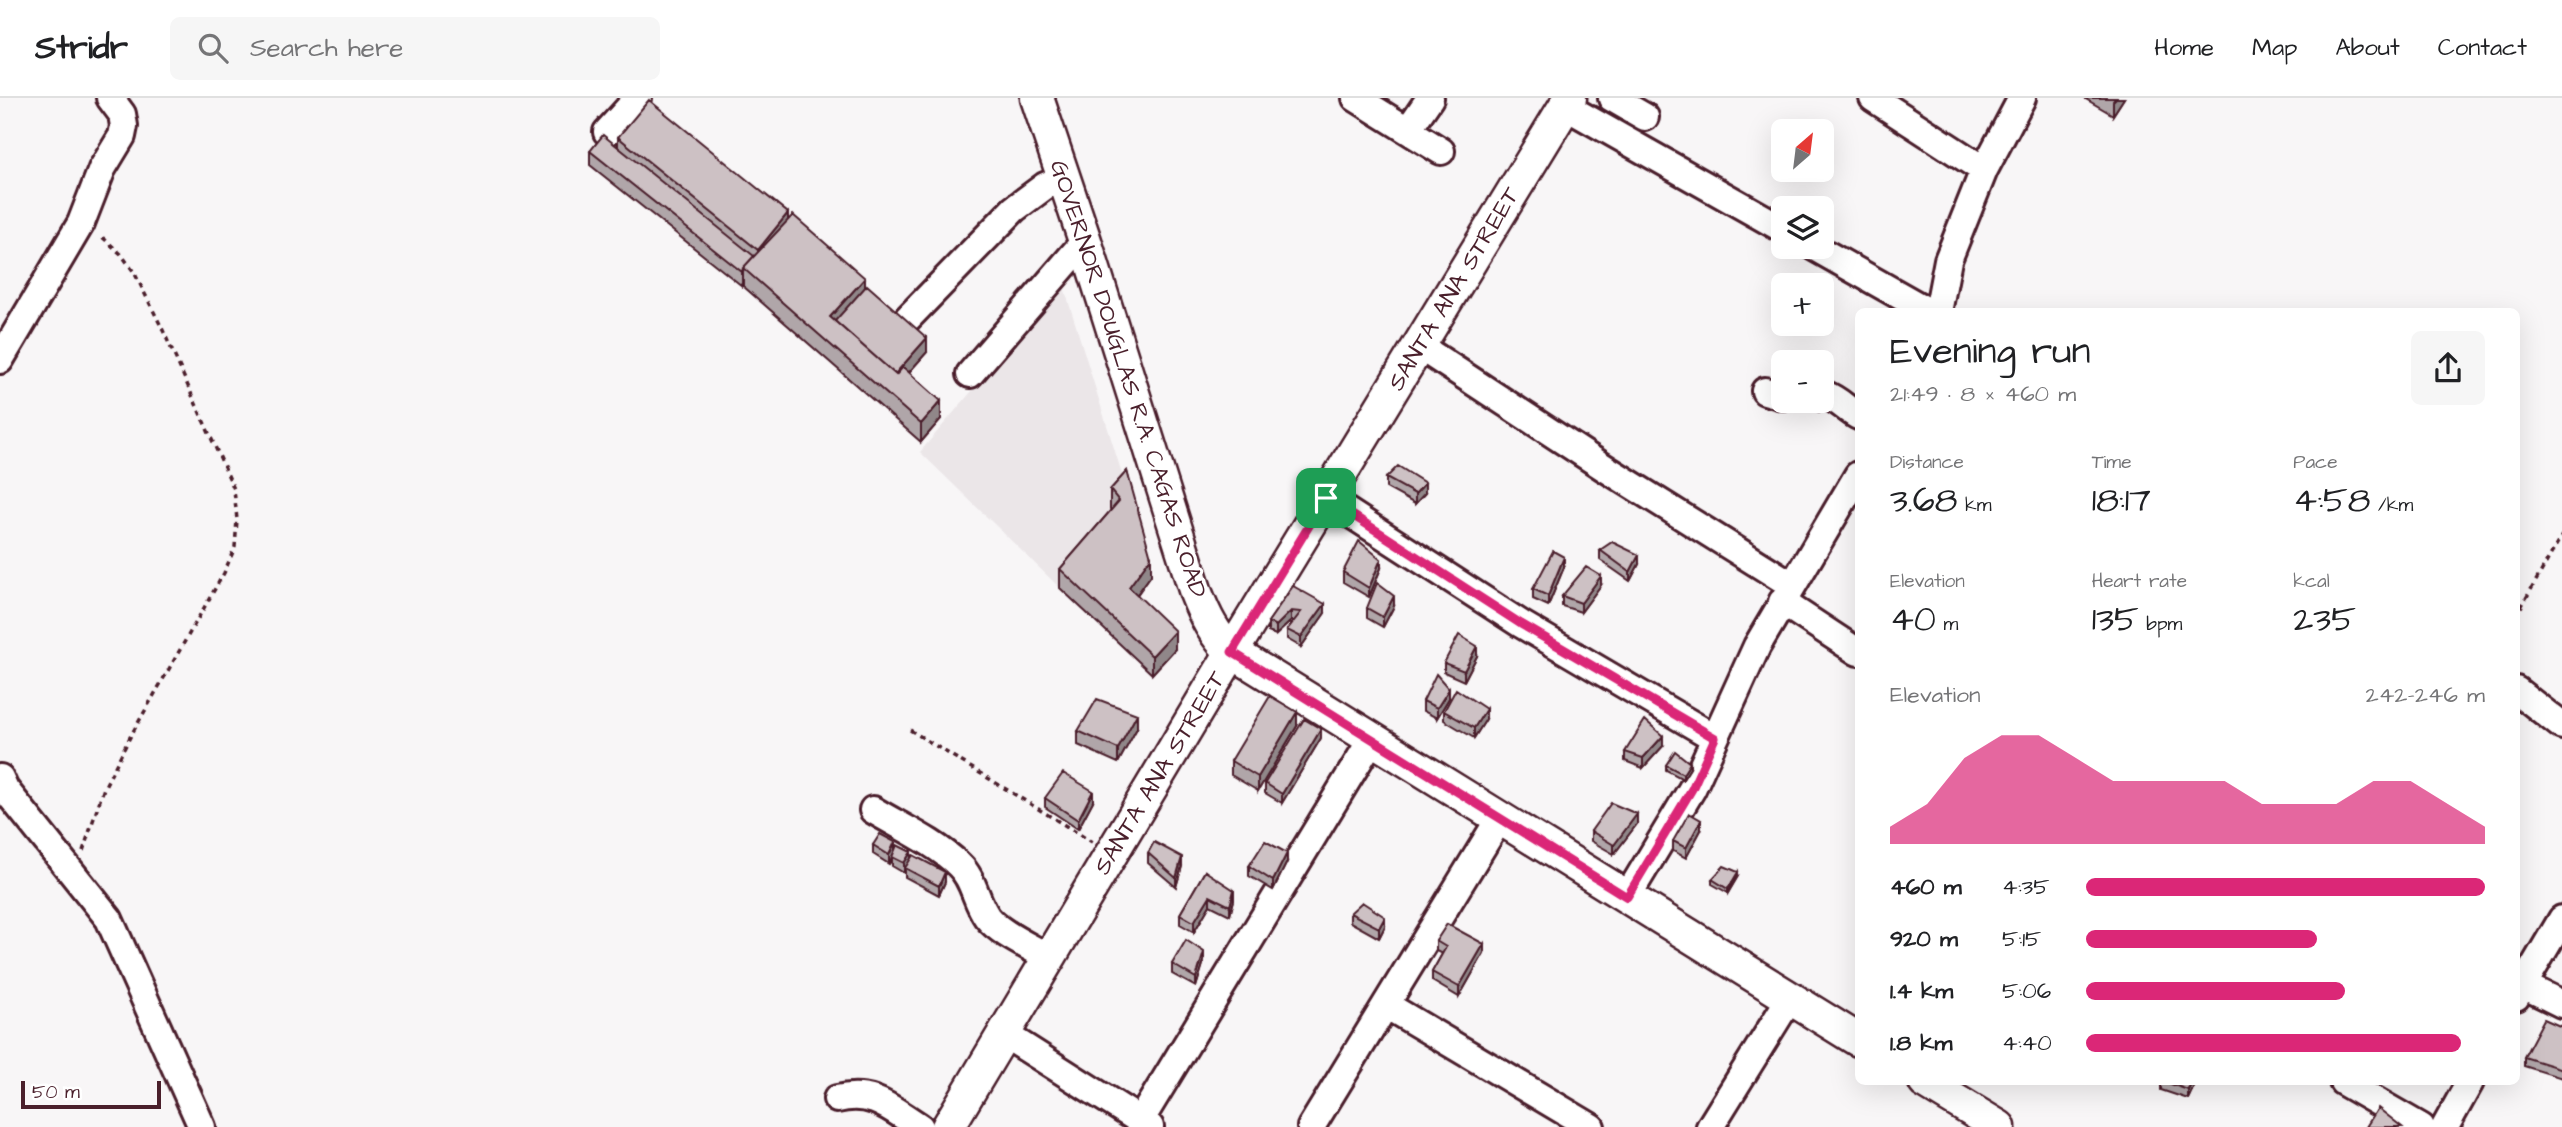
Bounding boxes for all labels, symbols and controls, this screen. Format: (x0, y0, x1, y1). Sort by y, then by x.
search box (170, 17, 660, 80)
text: Stridr (35, 25, 128, 71)
icon: search (194, 29, 232, 67)
text: Search here (250, 30, 403, 66)
text: Home (2154, 31, 2214, 65)
text: Map (2252, 31, 2297, 65)
text: About (2335, 31, 2400, 65)
text: Contact (2438, 31, 2527, 65)
north arrow (1771, 119, 1834, 182)
map controls (1771, 119, 1834, 413)
street label: GOVERNOR DOUGLAS R.A. CAGAS ROAD (1041, 156, 1215, 602)
street label: SANTA ANA STREET (1380, 181, 1528, 397)
button: layers (1771, 196, 1834, 259)
button: + (1771, 273, 1834, 336)
text: Evening run (1890, 326, 2091, 378)
button: share (2411, 331, 2485, 405)
button: − (1771, 350, 1834, 413)
text: 21:49 · 8 × 460 m (1890, 378, 2076, 410)
text: Distance (1890, 449, 1964, 476)
text: Time (2092, 449, 2131, 476)
text: Pace (2293, 449, 2337, 476)
pin (1296, 468, 1356, 528)
text: 3.68 (1890, 476, 1957, 525)
text: 18:17 (2092, 476, 2151, 525)
text: 4:58 (2293, 476, 2370, 525)
icon: arrive (1307, 479, 1345, 517)
text: km (1957, 492, 1991, 519)
text: /km (2370, 492, 2413, 519)
text: Elevation (1890, 568, 1965, 595)
text: Heart rate (2092, 568, 2187, 595)
text: kcal (2293, 568, 2330, 595)
text: 40 (1890, 595, 1936, 644)
text: 135 (2092, 595, 2139, 644)
text: 235 (2293, 595, 2356, 644)
text: m (1936, 611, 1958, 638)
text: bpm (2139, 611, 2182, 638)
street label: SANTA ANA STREET (1086, 665, 1234, 881)
text: Elevation (1890, 679, 1981, 711)
text: 242–246 m (2366, 679, 2485, 711)
text: 460 m (1890, 871, 1962, 903)
text: 4:35 (2002, 871, 2049, 903)
text: 920 m (1890, 923, 1958, 955)
text: 5:15 (2002, 923, 2041, 955)
text: 1.4 km (1890, 975, 1953, 1007)
text: 5:06 (2002, 975, 2051, 1007)
text: 1.8 km (1890, 1027, 1952, 1059)
text: 4:40 (2002, 1027, 2052, 1059)
scale bar (21, 1078, 161, 1110)
text: 50 m (32, 1079, 80, 1106)

